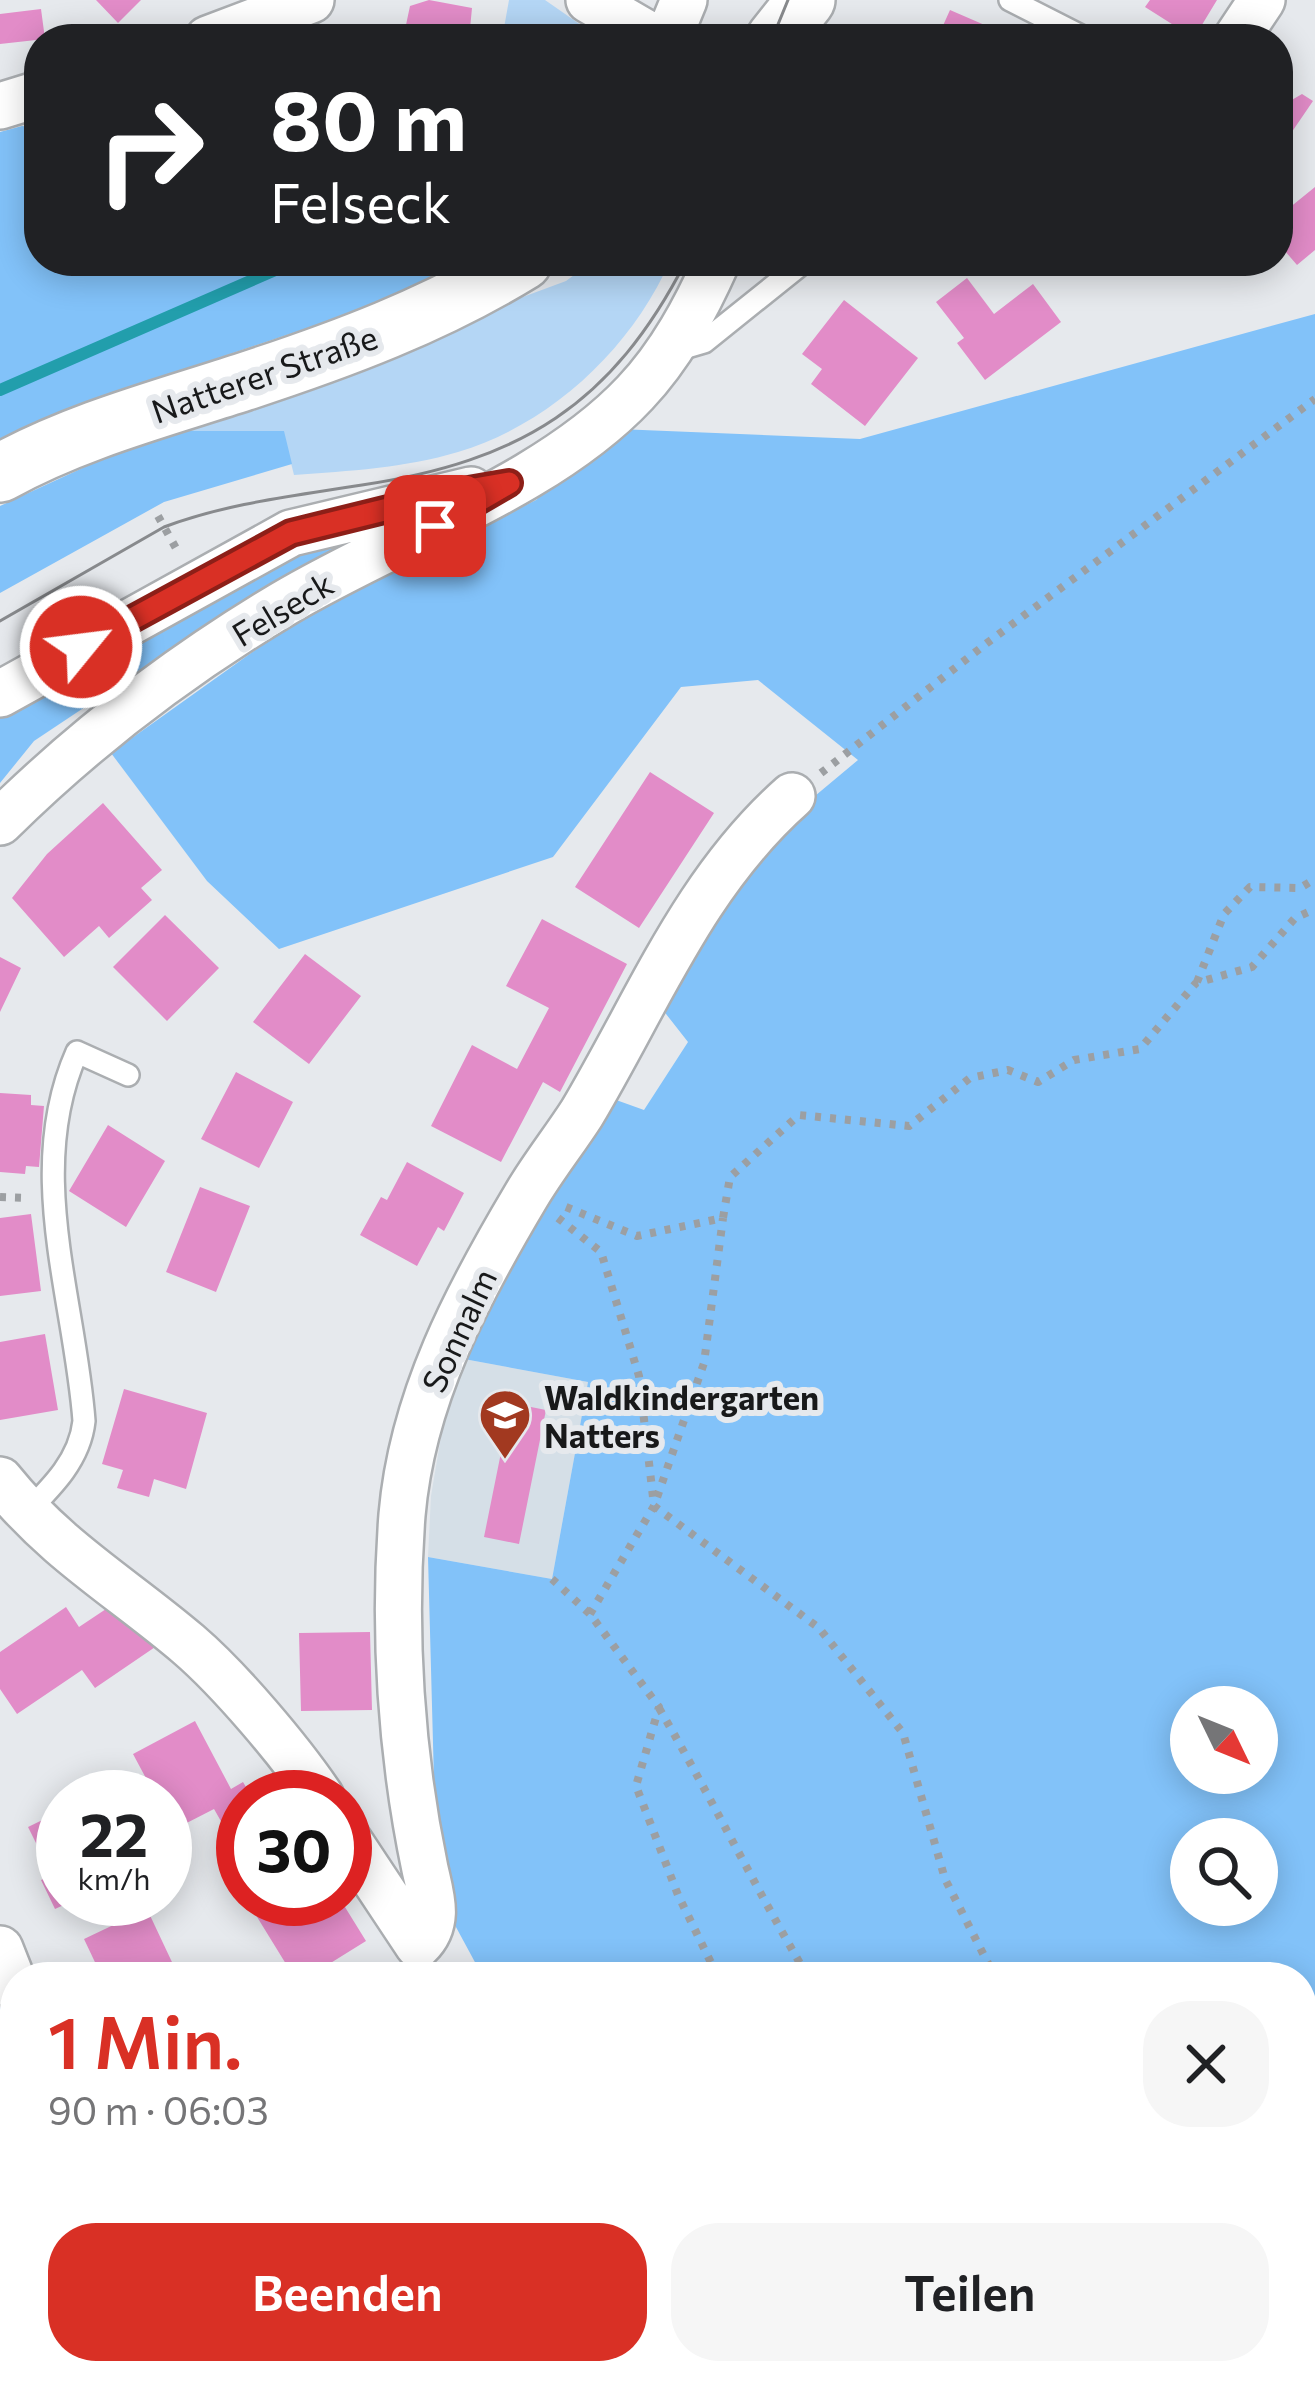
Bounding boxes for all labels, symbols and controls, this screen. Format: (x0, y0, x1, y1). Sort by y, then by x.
text: 80 m (270, 66, 467, 168)
icon: right (72, 72, 228, 228)
text: Felseck (270, 168, 451, 234)
street label: Natterer Straße (146, 315, 382, 431)
pin (384, 475, 486, 577)
icon: arrive (402, 493, 468, 559)
street label: Felseck (224, 562, 340, 654)
position arrow (18, 584, 144, 710)
street label: Sonnalm (412, 1262, 504, 1398)
place label: Waldkindergarten Natters (544, 1376, 819, 1455)
school or university icon: Waldkindergarten Natters (477, 1387, 533, 1461)
north arrow (1170, 1686, 1278, 1794)
map controls (1170, 1686, 1278, 1926)
speed limit sign: 30 (216, 1770, 372, 1926)
text: 22 (80, 1796, 148, 1869)
button: search (1170, 1818, 1278, 1926)
text: km/h (78, 1859, 150, 1896)
text: 1 Min. (48, 1996, 242, 2084)
button: close (1143, 2001, 1269, 2127)
text: 90 m · 06:03 (48, 2085, 269, 2133)
button: Beenden (48, 2223, 647, 2361)
button: Teilen (671, 2223, 1269, 2361)

